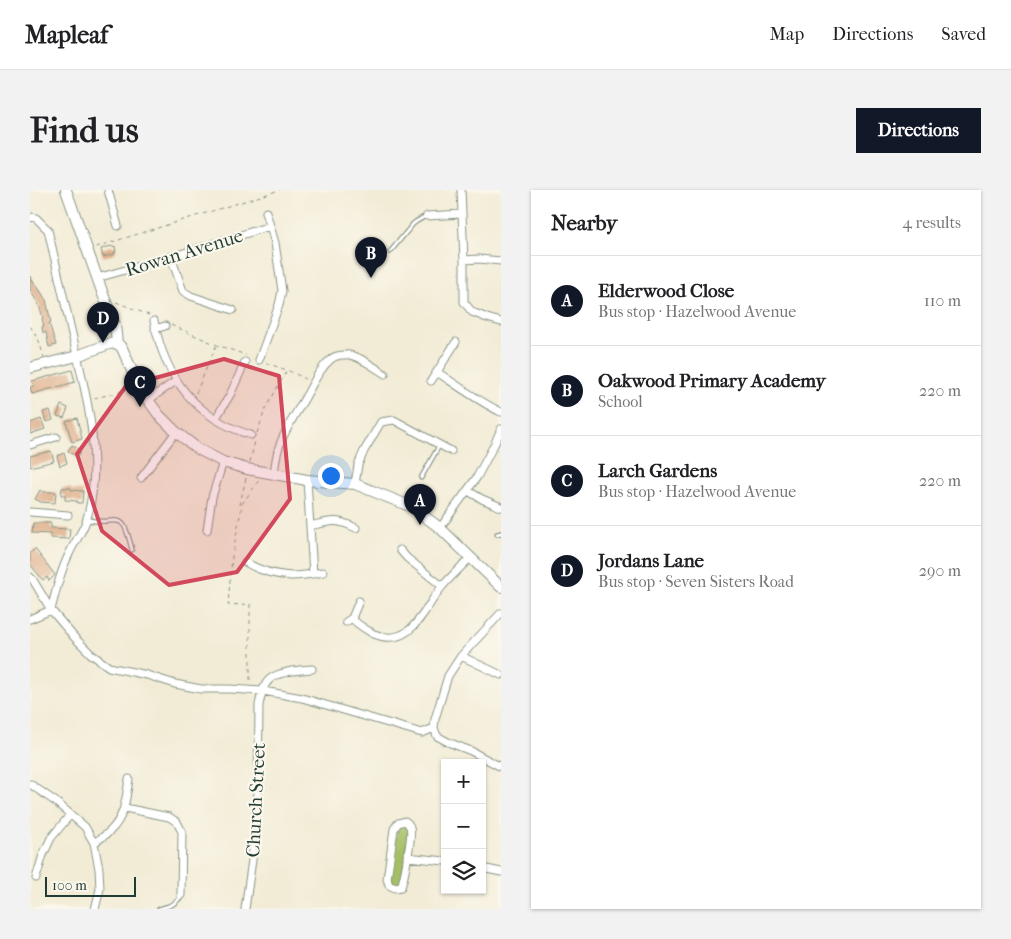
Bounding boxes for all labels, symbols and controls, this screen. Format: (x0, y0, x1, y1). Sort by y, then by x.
text: Mapleaf (25, 21, 108, 49)
text: Map (770, 24, 804, 45)
text: Directions (832, 24, 913, 45)
text: Saved (941, 24, 986, 45)
button: Directions (856, 108, 981, 153)
text: Find us (30, 110, 139, 151)
text: Nearby (551, 211, 617, 235)
text: 4 results (903, 213, 961, 232)
street label: Rowan Avenue (123, 225, 246, 281)
pin: B (355, 237, 387, 278)
text: Elderwood Close (598, 280, 734, 302)
text: A (562, 291, 572, 310)
text: 110 m (924, 291, 961, 310)
pin: D (87, 302, 119, 343)
text: Bus stop · Hazelwood Avenue (598, 302, 796, 321)
pin: C (124, 366, 156, 407)
text: Oakwood Primary Academy (598, 370, 826, 392)
text: B (562, 381, 572, 400)
text: 220 m (919, 381, 961, 400)
text: School (598, 392, 643, 411)
text: Larch Gardens (598, 460, 717, 482)
your location (318, 463, 344, 489)
text: C (562, 471, 572, 490)
text: 220 m (919, 471, 961, 490)
text: Bus stop · Hazelwood Avenue (598, 482, 796, 501)
pin: A (404, 484, 436, 525)
text: Jordans Lane (598, 550, 704, 572)
text: D (561, 561, 573, 580)
text: 290 m (919, 561, 961, 580)
text: Bus stop · Seven Sisters Road (598, 572, 794, 591)
street label: Church Street (242, 742, 270, 858)
map controls (441, 759, 486, 894)
button: + (441, 759, 486, 804)
button: − (441, 804, 486, 849)
button: layers (441, 849, 486, 894)
scale bar (45, 874, 136, 897)
text: 100 m (52, 877, 87, 894)

